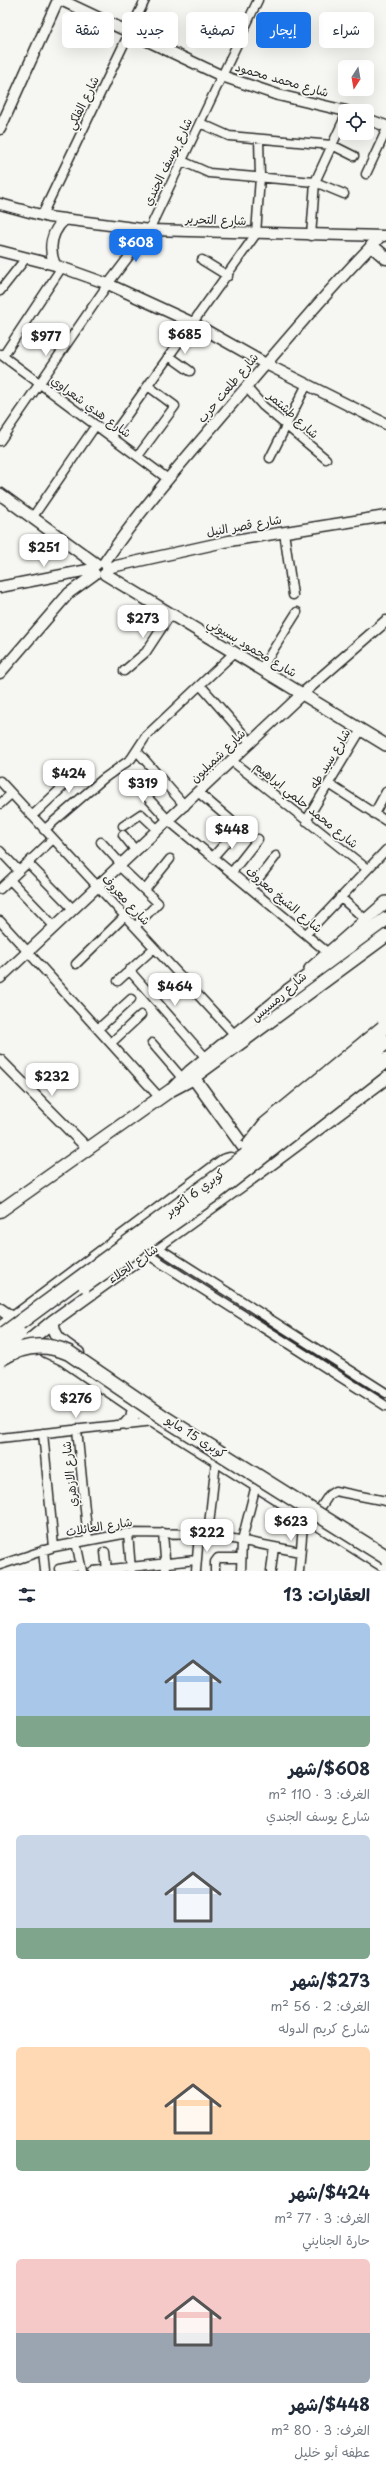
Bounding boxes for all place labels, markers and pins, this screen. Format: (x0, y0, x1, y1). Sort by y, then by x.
pin: $608 (112, 229, 160, 263)
pin: $685 (161, 321, 209, 355)
pin: $977 (22, 323, 70, 357)
pin: $251 (20, 534, 68, 568)
pin: $273 (119, 605, 167, 639)
pin: $424 (45, 760, 93, 794)
pin: $319 (119, 770, 167, 804)
pin: $448 (208, 816, 256, 850)
pin: $464 (151, 973, 199, 1007)
pin: $232 (28, 1063, 76, 1097)
pin: $276 (52, 1385, 100, 1419)
pin: $623 (267, 1508, 315, 1542)
pin: $222 (183, 1519, 231, 1553)

